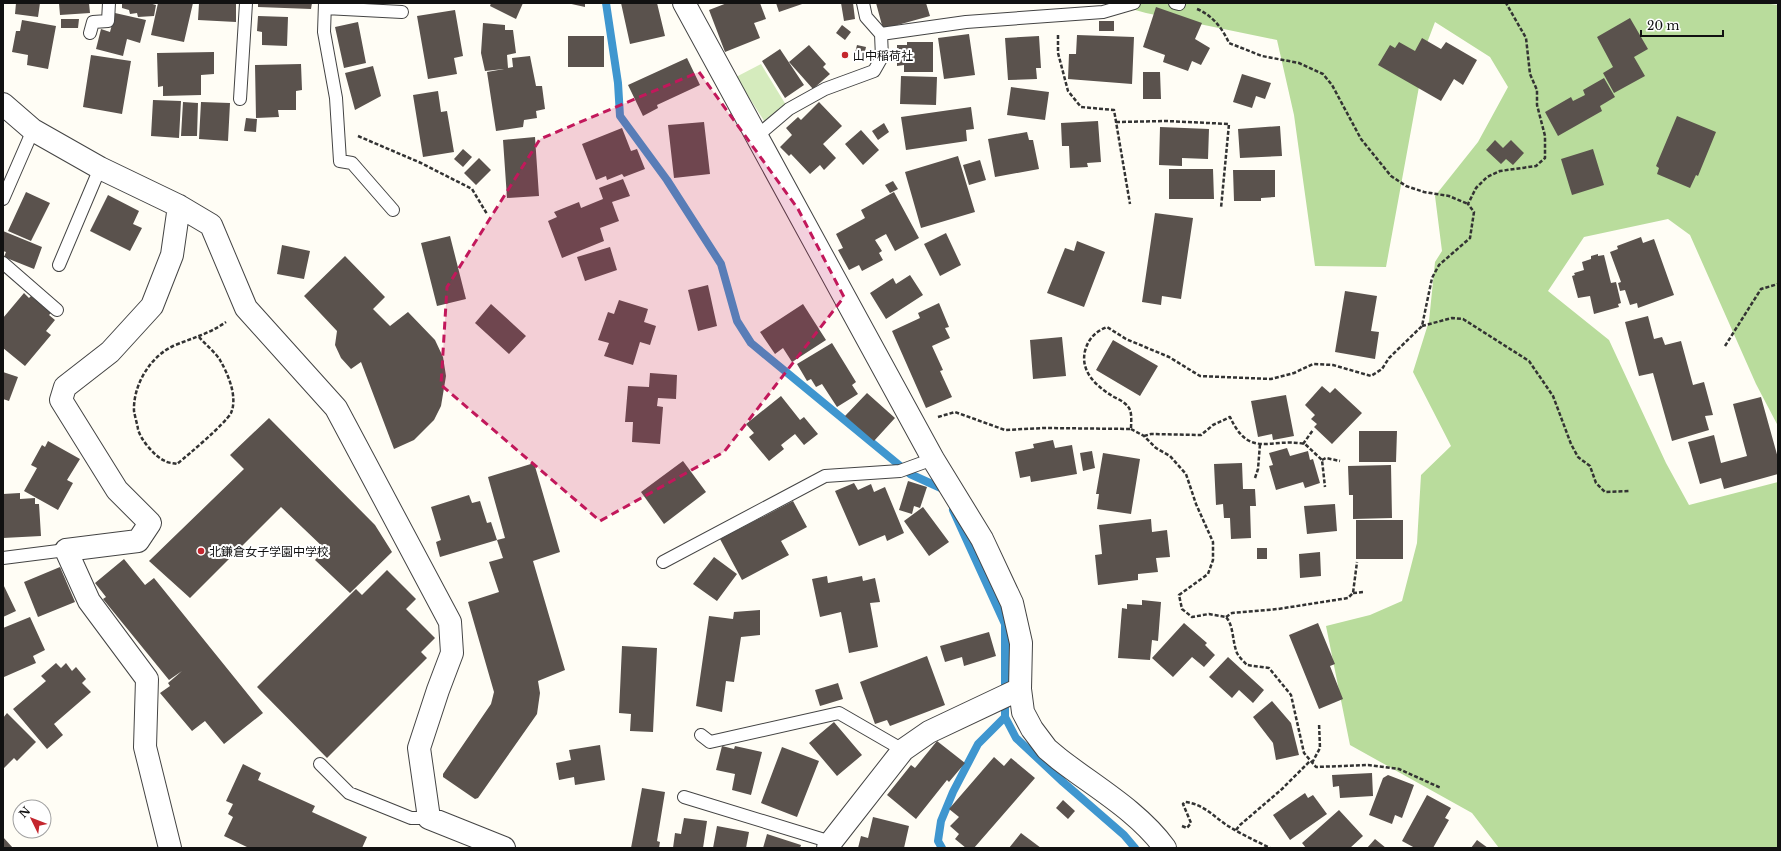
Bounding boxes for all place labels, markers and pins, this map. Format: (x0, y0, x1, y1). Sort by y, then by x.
place label: 山中稲荷社 (853, 48, 913, 63)
marker: 山中稲荷社 (840, 50, 850, 60)
place label: 北鎌倉女子学園中学校 (209, 544, 329, 559)
marker: 北鎌倉女子学園中学校 (196, 546, 206, 556)

